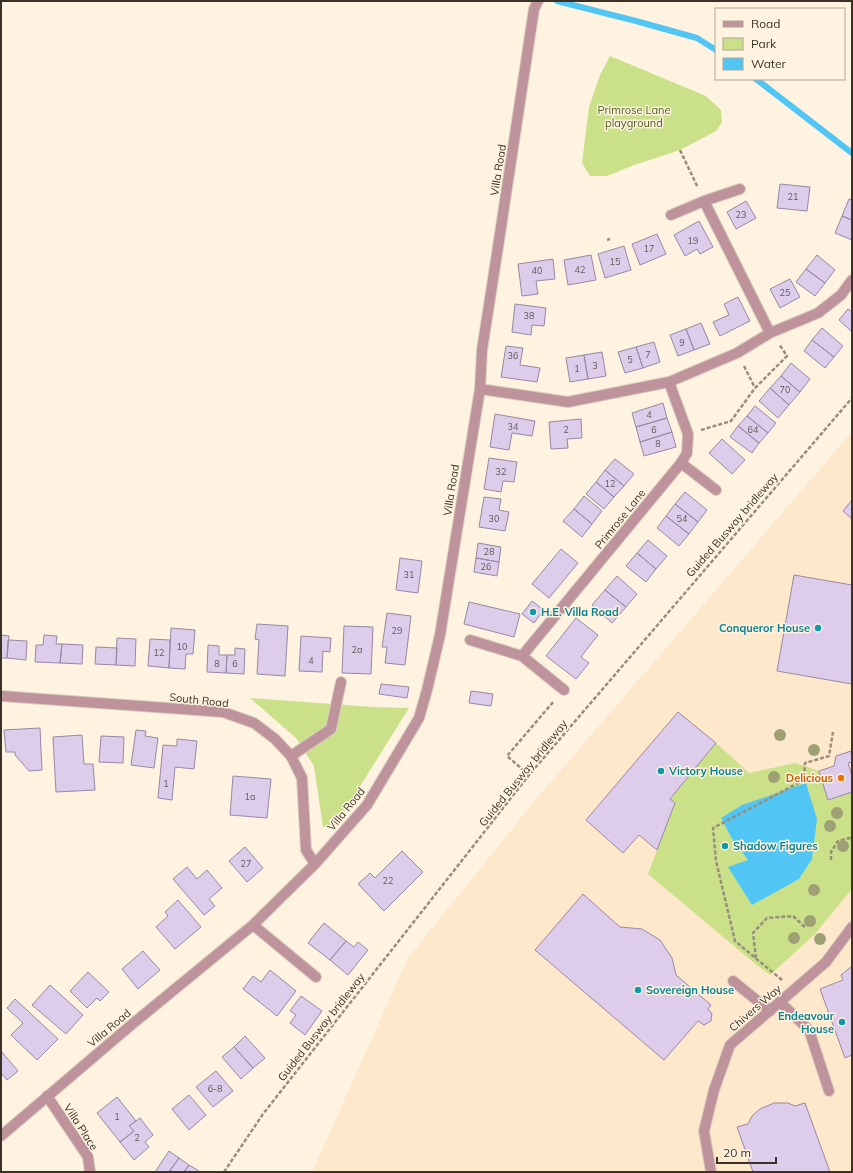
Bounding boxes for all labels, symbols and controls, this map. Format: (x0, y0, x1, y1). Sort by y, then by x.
legend (715, 8, 845, 80)
text: Road (751, 16, 780, 31)
text: Park (751, 36, 777, 51)
text: Water (751, 56, 787, 71)
park label: Primrose Lane playground (598, 103, 670, 130)
street label: Villa Road (487, 143, 509, 197)
house number: 21 (788, 191, 798, 202)
house number: 23 (736, 209, 746, 220)
house number: 19 (688, 235, 698, 246)
house number: 17 (644, 243, 654, 254)
house number: 15 (610, 256, 621, 267)
house number: 42 (575, 264, 585, 275)
house number: 40 (532, 265, 542, 276)
house number: 25 (780, 287, 791, 298)
house number: 38 (524, 310, 534, 321)
house number: 9 (679, 337, 685, 348)
house number: 7 (645, 349, 651, 360)
house number: 36 (508, 350, 518, 361)
house number: 5 (627, 354, 633, 365)
house number: 3 (592, 360, 598, 371)
house number: 1 (574, 363, 580, 374)
house number: 70 (780, 384, 790, 395)
house number: 4 (646, 409, 652, 420)
house number: 34 (508, 421, 519, 432)
house number: 2 (563, 424, 569, 435)
house number: 6 (651, 424, 657, 435)
house number: 64 (748, 424, 759, 435)
house number: 8 (655, 438, 661, 449)
street label: Villa Road (440, 463, 462, 517)
house number: 32 (496, 466, 506, 477)
street label: Guided Busway bridleway (683, 470, 781, 580)
house number: 12 (605, 478, 615, 489)
street label: Primrose Lane (592, 486, 648, 552)
house number: 30 (489, 513, 499, 524)
house number: 54 (677, 513, 688, 524)
house number: 28 (484, 546, 494, 557)
house number: 26 (481, 561, 491, 572)
house number: 31 (404, 569, 414, 580)
place label: H.E. Villa Road (541, 605, 619, 619)
marker: H.E. Villa Road (528, 607, 538, 617)
place label: Conqueror House (719, 621, 810, 635)
marker: Conqueror House (813, 623, 823, 633)
house number: 29 (392, 625, 402, 636)
house number: 10 (177, 641, 187, 652)
house number: 2a (352, 644, 362, 655)
house number: 12 (154, 647, 164, 658)
house number: 4 (308, 655, 314, 666)
house number: 8 (214, 658, 220, 669)
house number: 6 (232, 658, 238, 669)
street label: South Road (169, 690, 229, 710)
street label: Guided Busway bridleway (476, 717, 570, 829)
place label: Victory House (668, 764, 743, 778)
marker: Victory House (656, 766, 666, 776)
place label: Delicious (786, 771, 833, 785)
marker: Delicious (836, 773, 846, 783)
house number: 1 (163, 778, 169, 789)
street label: Villa Road (324, 784, 368, 834)
house number: 1a (245, 791, 255, 802)
place label: Shadow Figures (733, 839, 818, 853)
marker: Shadow Figures (720, 841, 730, 851)
house number: 27 (241, 858, 251, 869)
house number: 22 (383, 875, 393, 886)
street label: Guided Busway bridleway (275, 970, 368, 1084)
street label: Chivers Way (726, 981, 784, 1034)
place label: Sovereign House (646, 983, 734, 997)
marker: Sovereign House (633, 985, 643, 995)
street label: Villa Road (85, 1006, 133, 1050)
place label: Endeavour House (778, 1009, 835, 1036)
marker: Endeavour House (837, 1017, 847, 1027)
house number: 6-8 (208, 1083, 222, 1094)
street label: Villa Place (61, 1101, 101, 1153)
house number: 1 (114, 1111, 120, 1122)
house number: 2 (134, 1132, 140, 1143)
scale bar (717, 1139, 776, 1165)
text: 20 m (723, 1145, 751, 1160)

